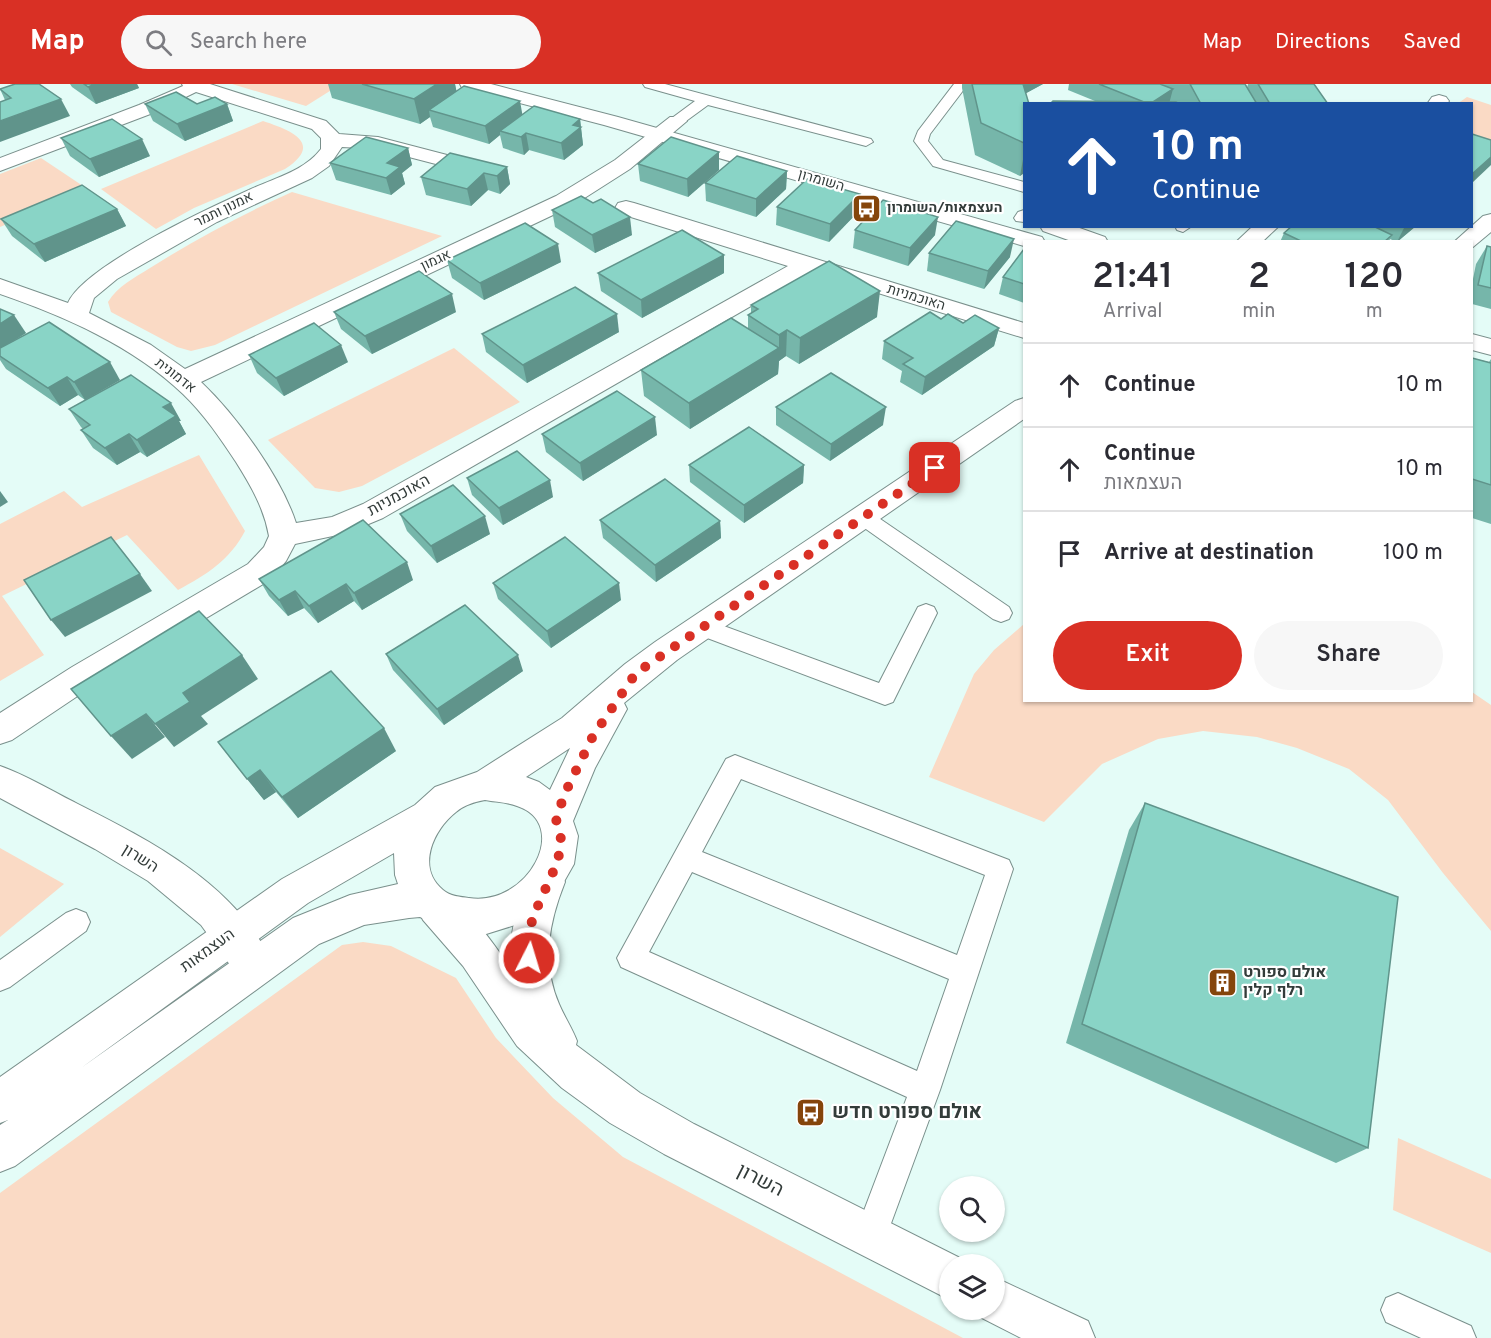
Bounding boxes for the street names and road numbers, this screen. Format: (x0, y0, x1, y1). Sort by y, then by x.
street label: השומרון (796, 166, 846, 196)
street label: אמנון ותמר (192, 189, 256, 231)
street label: אגמון (418, 247, 454, 275)
street label: האוכמניות (885, 281, 947, 315)
street label: אדמונית (151, 355, 199, 397)
street label: האוכמניות (364, 471, 434, 521)
street label: השרון (118, 840, 162, 878)
street label: העצמאות (177, 925, 239, 977)
street label: השרון (732, 1158, 788, 1204)

